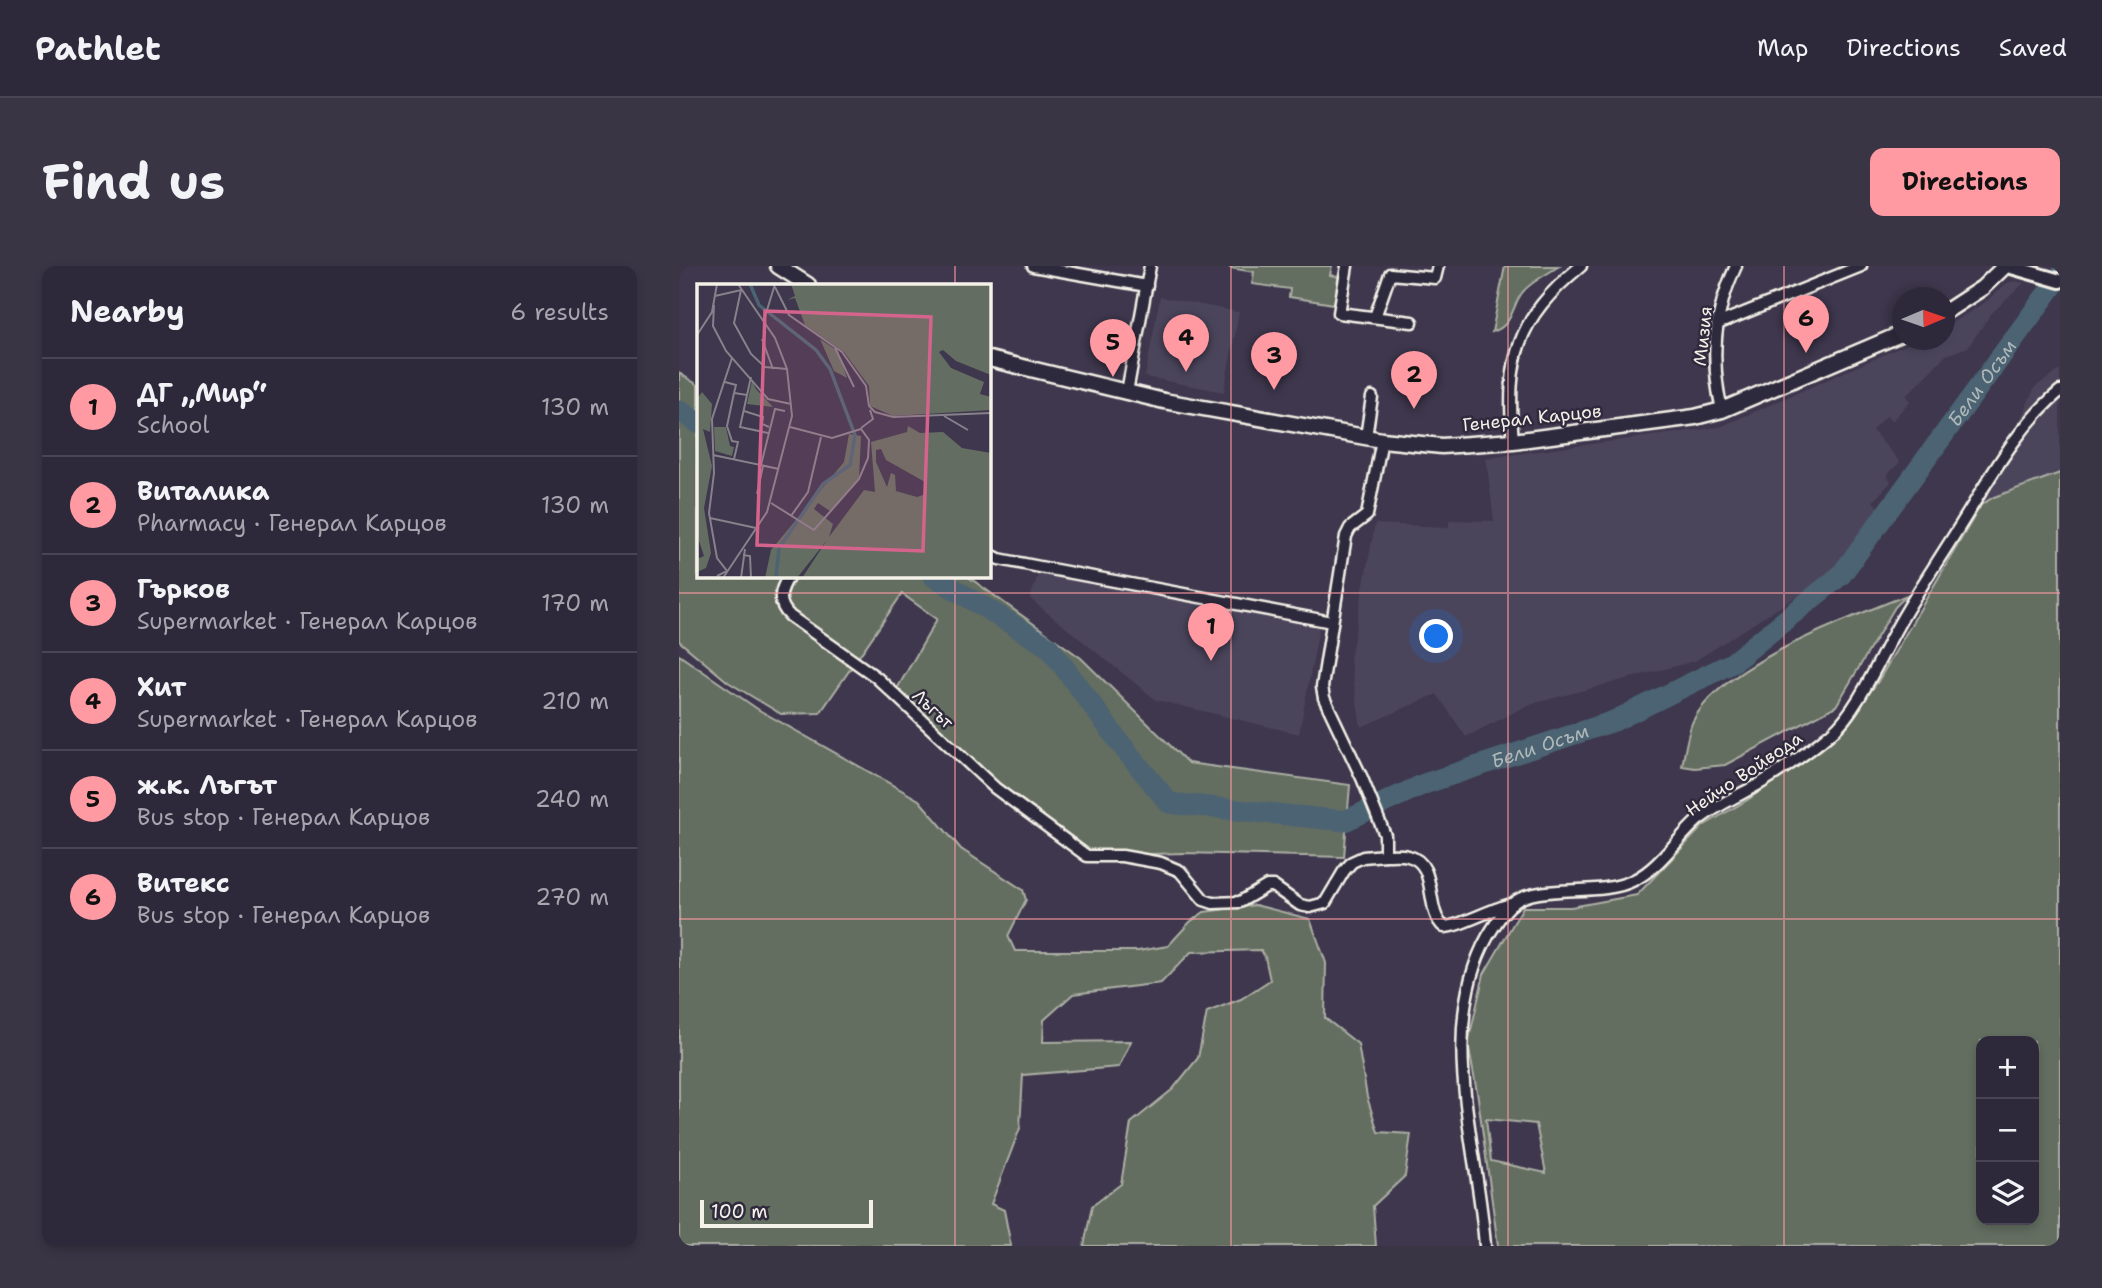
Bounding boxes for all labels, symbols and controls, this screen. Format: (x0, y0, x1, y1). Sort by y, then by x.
text: Pathlet (35, 26, 161, 71)
text: Map (1757, 32, 1808, 64)
text: Directions (1846, 32, 1961, 64)
text: Saved (1999, 32, 2067, 64)
button: Directions (1870, 148, 2060, 216)
text: Find us (42, 149, 225, 215)
inset map (697, 284, 991, 578)
north arrow (1892, 287, 1955, 350)
text: Nearby (70, 291, 185, 332)
pin: 6 (1783, 295, 1829, 353)
text: 6 results (510, 297, 609, 327)
street label: Мизия (1688, 305, 1718, 367)
pin: 4 (1163, 314, 1209, 372)
pin: 5 (1090, 319, 1136, 377)
pin: 3 (1251, 332, 1297, 390)
water label: Бели Осъм (1942, 335, 2022, 432)
pin: 2 (1391, 351, 1437, 409)
text: ДГ „Мир“ (137, 375, 267, 410)
text: 1 (88, 392, 98, 422)
text: 130 m (541, 392, 609, 422)
street label: Генерал Карцов (1461, 399, 1603, 437)
text: School (137, 410, 209, 440)
text: Виталика (137, 473, 270, 508)
text: 2 (85, 490, 101, 520)
text: 130 m (541, 490, 609, 520)
text: Pharmacy · Генерал Карцов (137, 508, 447, 538)
text: Гърков (137, 571, 230, 606)
text: 3 (85, 588, 101, 618)
text: 170 m (541, 588, 609, 618)
pin: 1 (1188, 603, 1234, 661)
text: Supermarket · Генерал Карцов (137, 606, 477, 636)
your location (1419, 619, 1453, 653)
text: Хит (137, 669, 186, 704)
street label: Лъгът (907, 684, 959, 735)
text: 4 (85, 686, 101, 716)
text: 210 m (541, 686, 609, 716)
text: Supermarket · Генерал Карцов (137, 704, 477, 734)
water label: Бели Осъм (1488, 718, 1592, 774)
street label: Нейчо Войвода (1681, 726, 1807, 822)
text: ж.к. Лъгът (137, 767, 277, 802)
text: 5 (86, 784, 100, 814)
text: 240 m (535, 784, 609, 814)
text: Bus stop · Генерал Карцов (137, 802, 430, 832)
text: Витекс (137, 865, 230, 900)
text: 6 (85, 882, 101, 912)
text: 270 m (535, 882, 609, 912)
text: Bus stop · Генерал Карцов (137, 900, 430, 930)
map controls (1976, 1036, 2039, 1225)
button: + (1976, 1036, 2039, 1099)
button: − (1976, 1099, 2039, 1162)
button: layers (1976, 1162, 2039, 1225)
scale bar (700, 1197, 873, 1229)
text: 100 m (711, 1199, 768, 1224)

